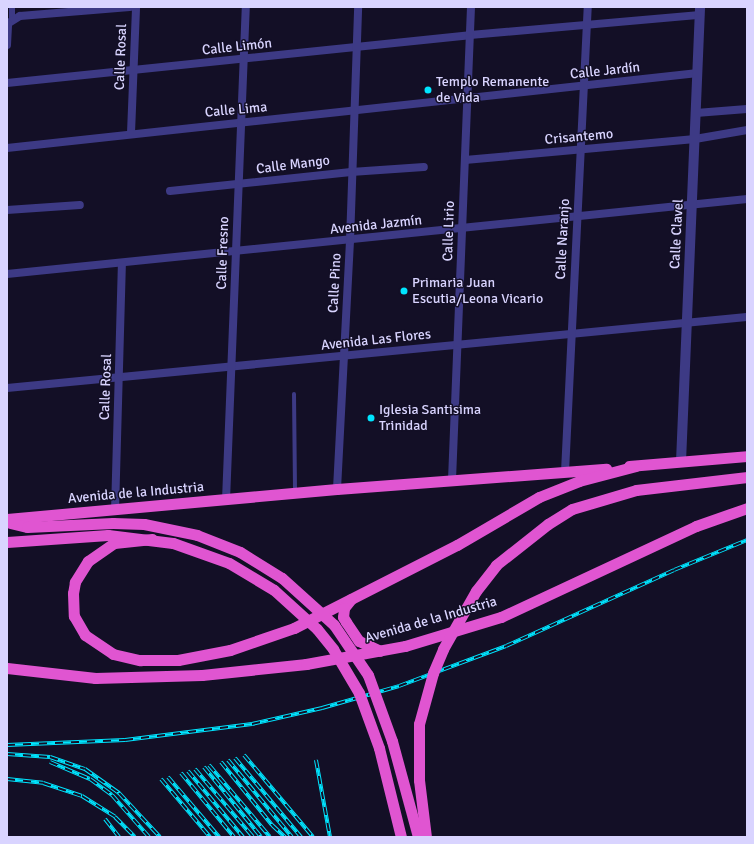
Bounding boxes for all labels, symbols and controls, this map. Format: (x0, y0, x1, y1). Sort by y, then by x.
street label: Calle Rosal (111, 24, 131, 90)
street label: Calle Limón (201, 35, 273, 59)
street label: Calle Jardín (569, 59, 641, 83)
place label: Templo Remanente de Vida (436, 74, 549, 106)
marker: Templo Remanente de Vida (423, 85, 433, 95)
street label: Calle Lima (204, 99, 268, 121)
street label: Crisantemo (544, 126, 614, 148)
street label: Calle Mango (255, 152, 331, 178)
street label: Calle Naranjo (552, 198, 574, 280)
street label: Calle Clavel (667, 198, 687, 270)
street label: Calle Lirio (440, 200, 458, 262)
street label: Avenida Jazmín (329, 212, 423, 238)
street label: Calle Fresno (213, 216, 233, 290)
street label: Calle Pino (325, 253, 345, 313)
place label: Primaria Juan Escutia/Leona Vicario (412, 275, 543, 308)
marker: Primaria Juan Escutia/Leona Vicario (399, 286, 409, 296)
street label: Avenida Las Flores (320, 326, 432, 354)
street label: Calle Rosal (96, 354, 116, 420)
place label: Iglesia Santisima Trinidad (379, 402, 481, 434)
marker: Iglesia Santisima Trinidad (366, 413, 376, 423)
street label: Avenida de la Industria (67, 479, 205, 507)
street label: Avenida de la Industria (363, 593, 499, 647)

